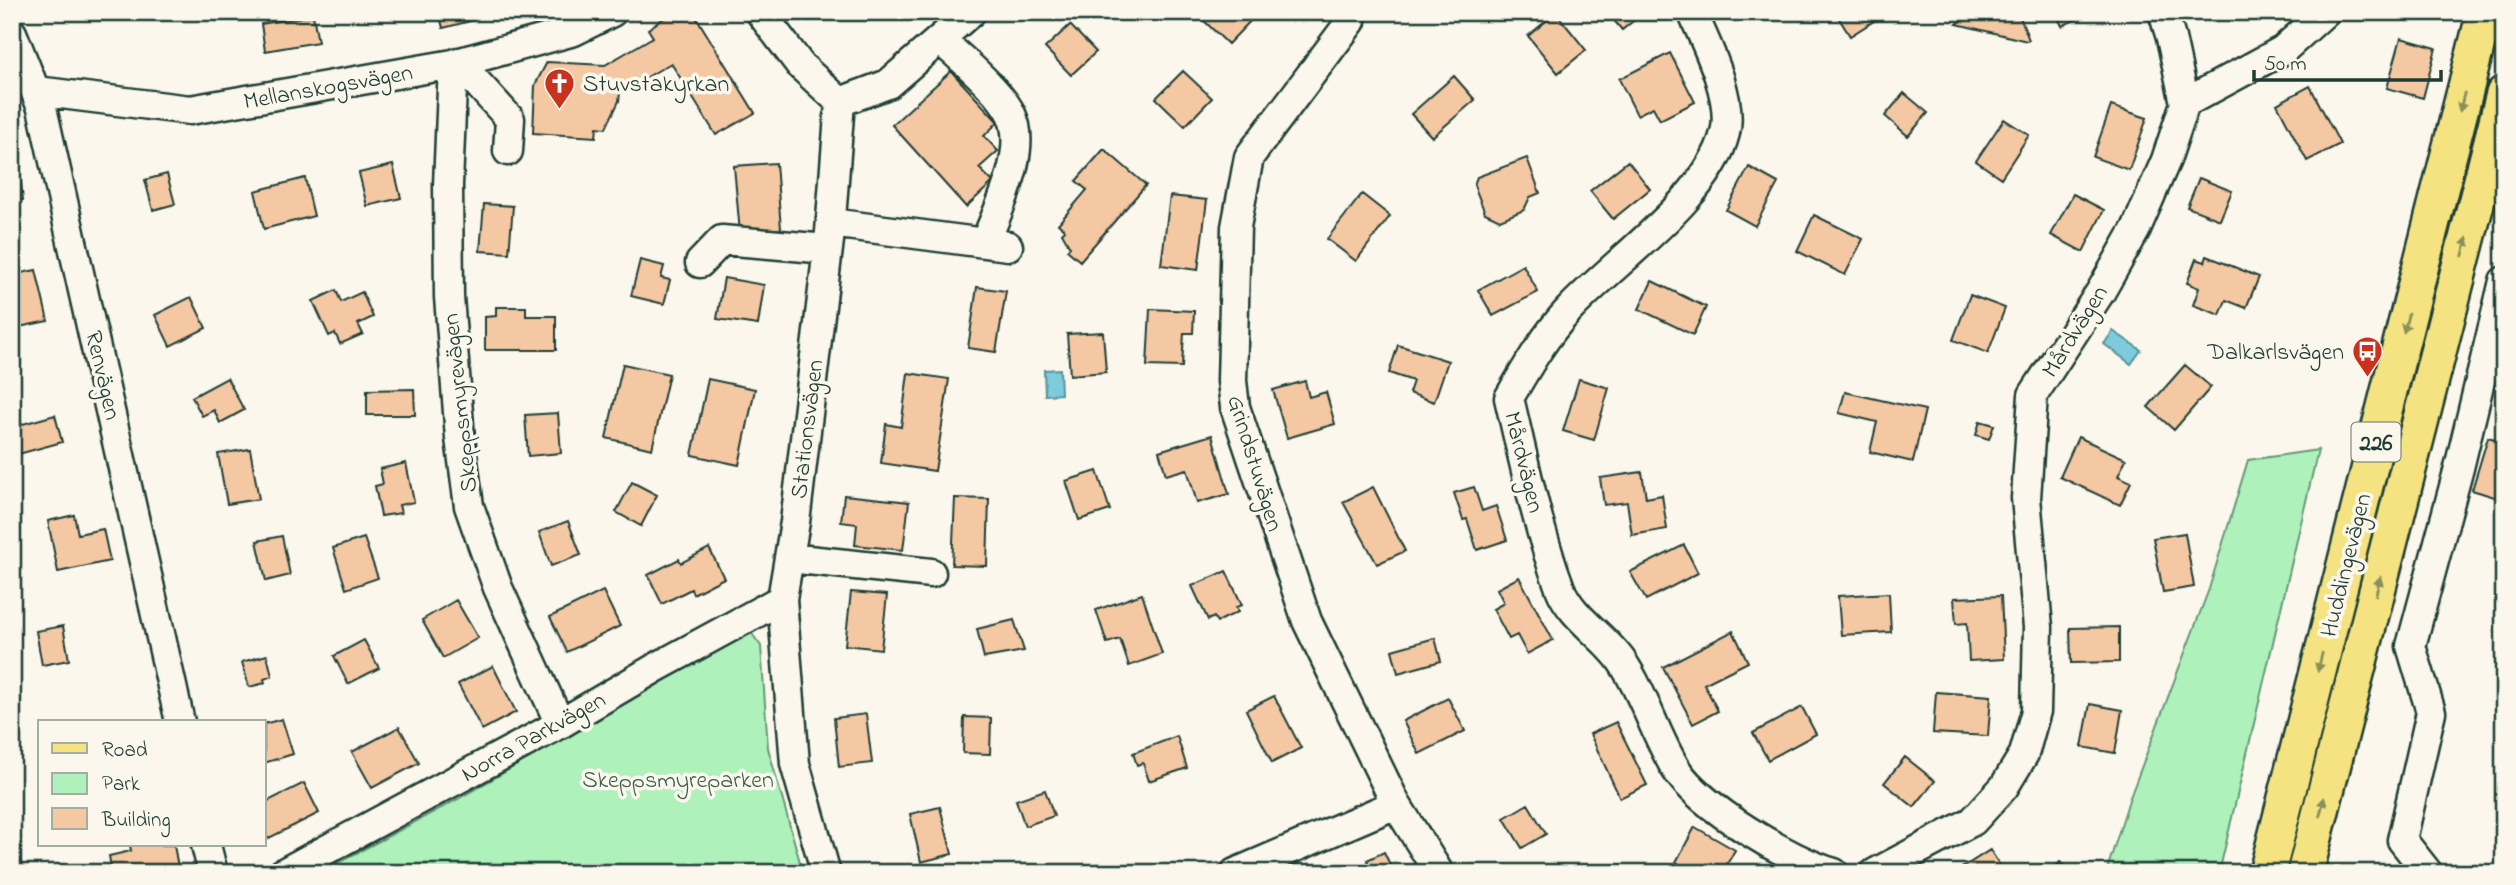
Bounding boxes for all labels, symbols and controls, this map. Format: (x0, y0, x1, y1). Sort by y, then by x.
scale bar (2254, 38, 2441, 82)
text: 50 m (2264, 50, 2307, 80)
street label: Mellanskogsvägen (241, 56, 416, 121)
church icon: Stuvstakyrkan (543, 66, 577, 110)
place label: Stuvstakyrkan (583, 68, 729, 104)
one-way arrow (2456, 91, 2467, 113)
one-way arrow (2460, 236, 2471, 258)
street label: Mårdvägen (2034, 279, 2118, 385)
street label: Skeppsmyrevägen (435, 311, 489, 494)
one-way arrow (2400, 312, 2411, 334)
street label: Renvägen (74, 327, 129, 424)
bus stop icon: Dalkarlsvägen (2350, 334, 2384, 378)
place label: Dalkarlsvägen (2206, 336, 2344, 371)
street label: Stationsvägen (783, 358, 834, 501)
street label: Grindstuvägen (1216, 391, 1291, 536)
street label: Mårdvägen (1493, 408, 1552, 517)
road number: 226 (2352, 422, 2400, 462)
street label: Huddingevägen (2313, 490, 2382, 641)
one-way arrow (2373, 575, 2384, 597)
one-way arrow (2314, 651, 2325, 673)
street label: Norra Parkvägen (455, 684, 613, 792)
legend (38, 720, 266, 846)
text: Road (102, 736, 148, 766)
park label: Skeppsmyreparken (582, 764, 774, 800)
text: Park (102, 770, 141, 800)
one-way arrow (2317, 795, 2328, 817)
text: Building (101, 806, 171, 838)

